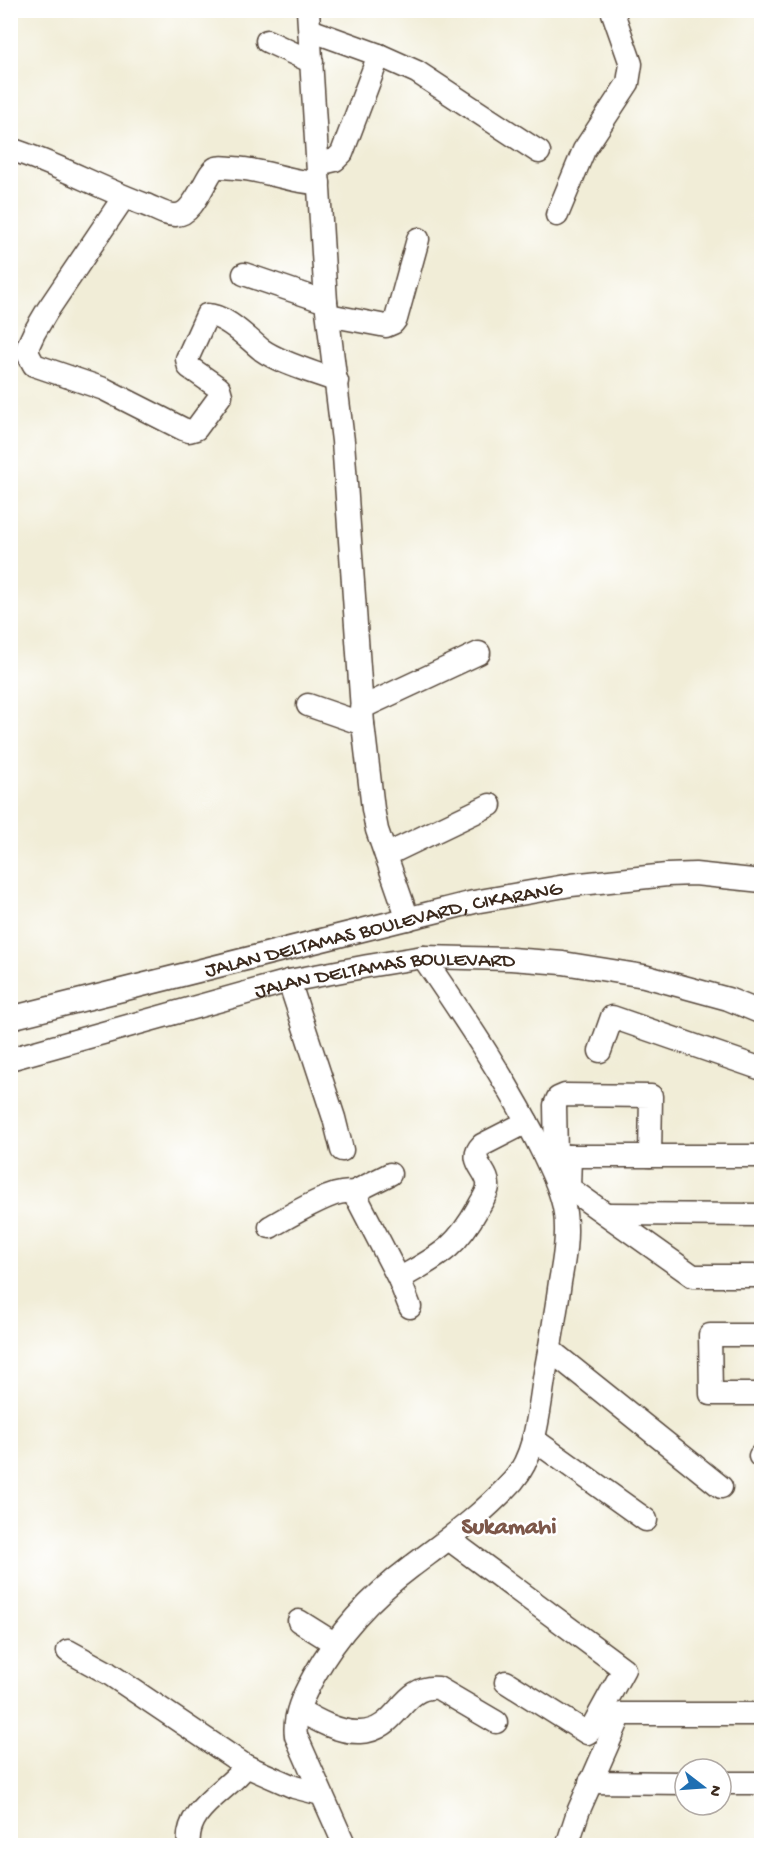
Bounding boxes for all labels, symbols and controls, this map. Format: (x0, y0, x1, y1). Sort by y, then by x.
street label: JALAN DELTAMAS BOULEVARD, CIKARANG (203, 875, 565, 981)
street label: JALAN DELTAMAS BOULEVARD (252, 948, 518, 1006)
district label: Sukamahi (462, 1514, 556, 1543)
north arrow (673, 1757, 733, 1817)
text: N (703, 1783, 725, 1799)

